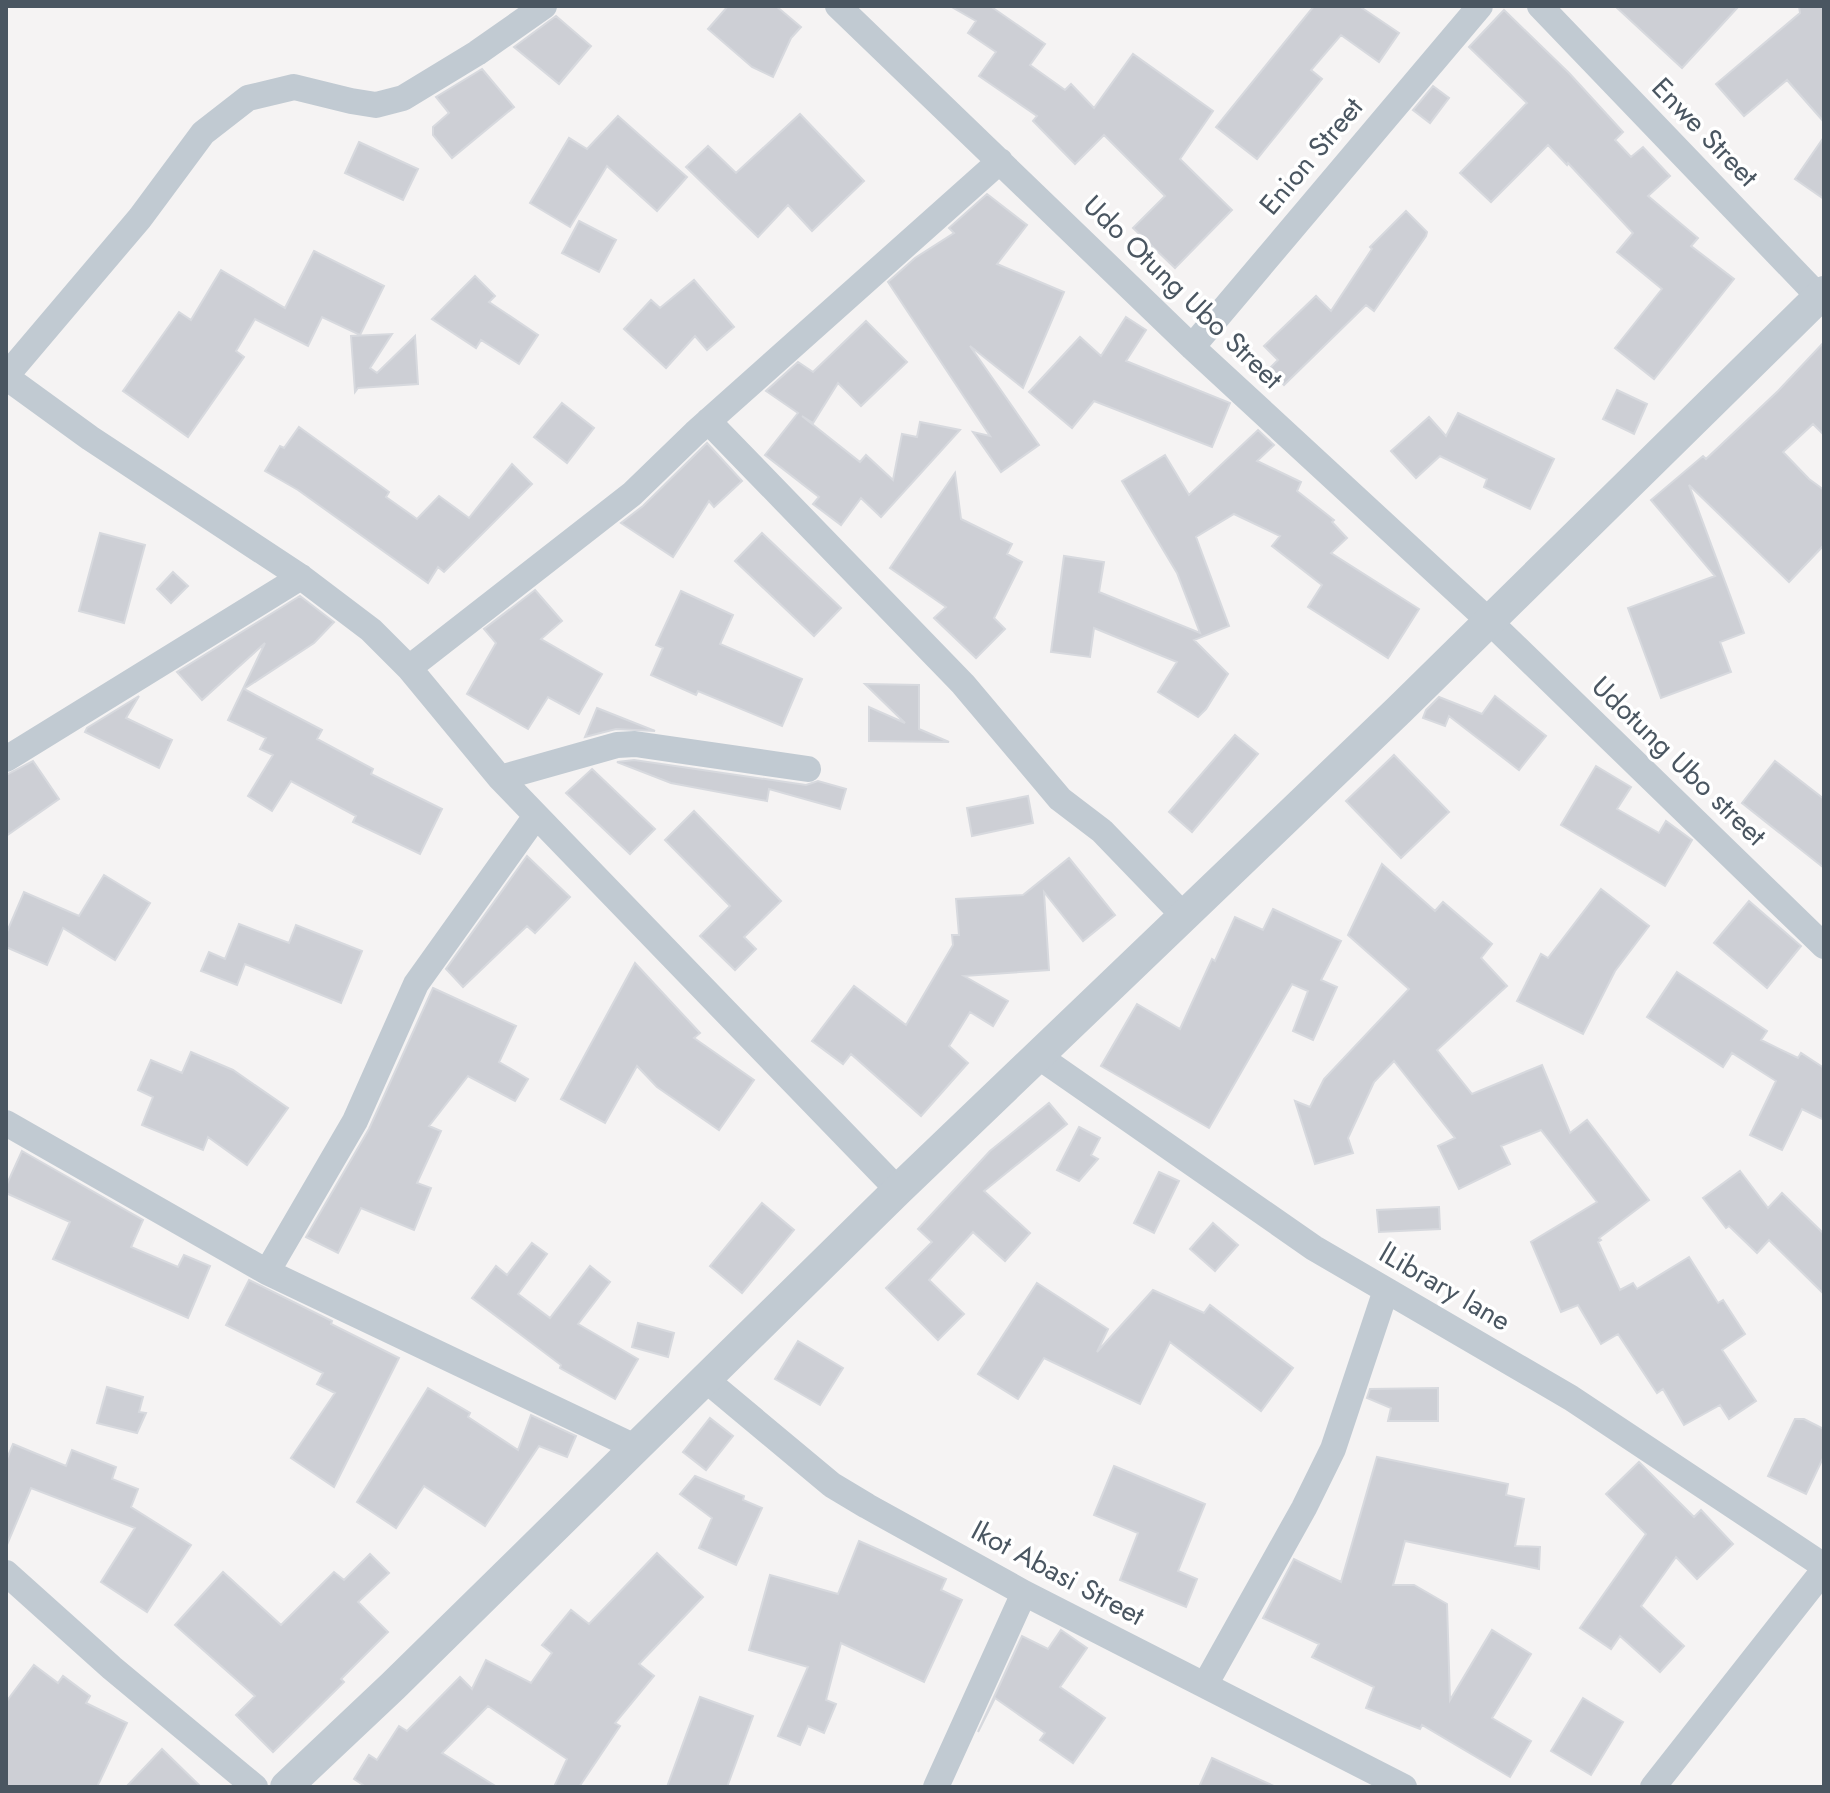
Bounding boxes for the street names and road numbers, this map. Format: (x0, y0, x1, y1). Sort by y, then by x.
street label: Enwe Street (1642, 68, 1768, 196)
street label: Enion Street (1249, 88, 1373, 224)
street label: Udo Otung Ubo Street (1074, 186, 1292, 399)
street label: Udotung Ubo street (1582, 667, 1776, 856)
street label: lLibrary lane (1372, 1233, 1518, 1341)
street label: Ikot Abasi Street (964, 1510, 1152, 1636)

